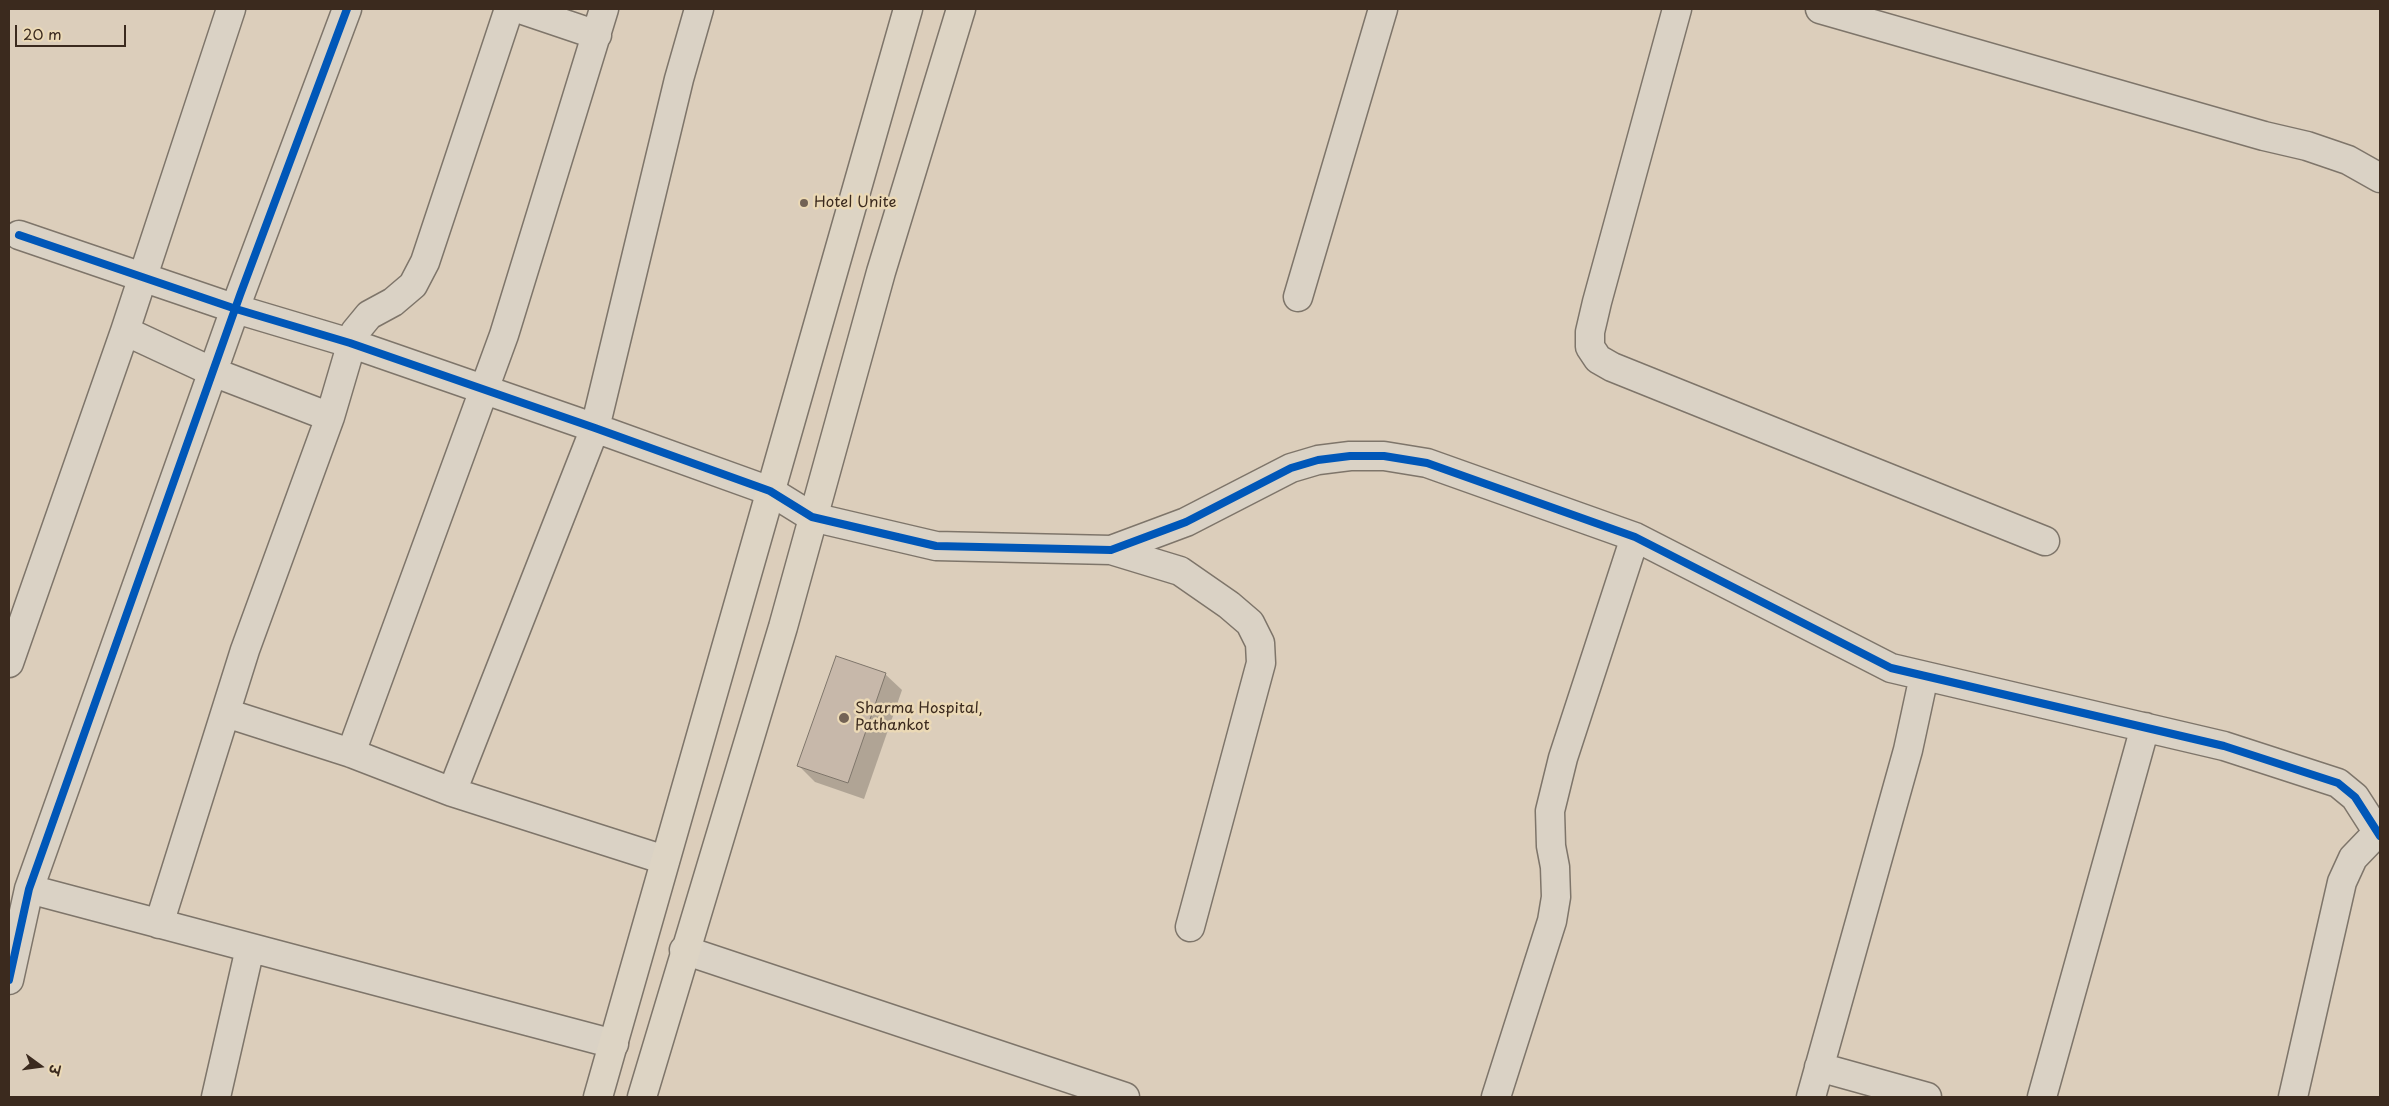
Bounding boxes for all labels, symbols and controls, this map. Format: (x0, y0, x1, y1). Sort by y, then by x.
scale bar (18, 15, 129, 47)
text: 20 m (23, 22, 62, 45)
place label: Hotel Unite (814, 194, 897, 212)
marker: Hotel Unite (798, 197, 810, 209)
place label: Sharma Hospital, Pathankot (855, 700, 983, 735)
marker: Sharma Hospital, Pathankot (837, 711, 851, 725)
north arrow (15, 1041, 65, 1091)
text: उ (44, 1063, 66, 1077)

